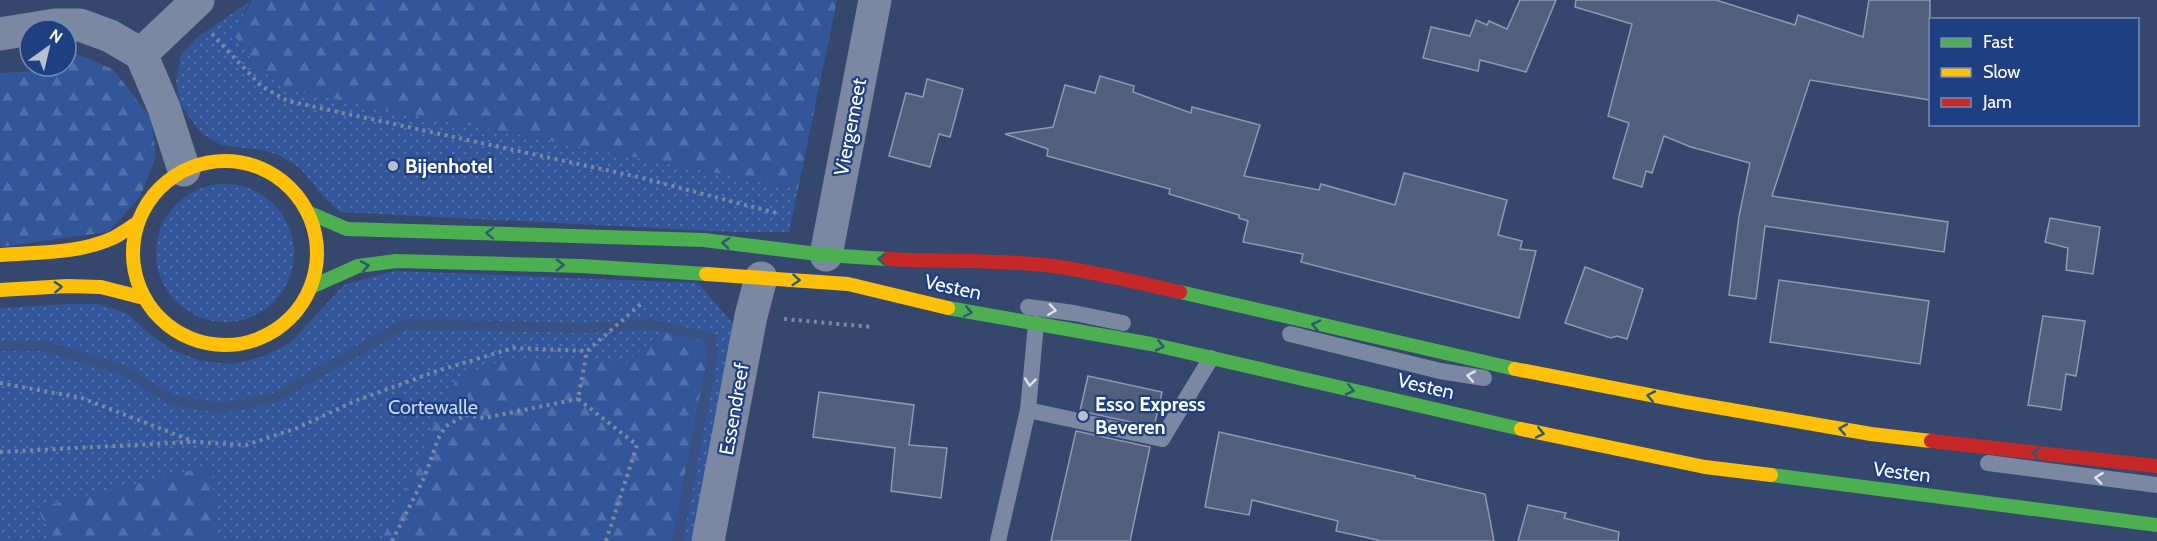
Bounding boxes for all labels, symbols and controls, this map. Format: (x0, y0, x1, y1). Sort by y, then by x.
north arrow (18, 18, 78, 78)
legend (1929, 18, 2139, 126)
text: N (46, 25, 66, 47)
text: Fast (1983, 31, 2014, 53)
text: Slow (1983, 61, 2020, 83)
street label: Viergemeet (829, 76, 871, 178)
text: Jam (1982, 91, 2012, 113)
place label: Bijenhotel (405, 154, 493, 178)
marker: Bijenhotel (386, 159, 400, 173)
one-way arrow (485, 226, 494, 239)
one-way arrow (722, 237, 731, 250)
one-way arrow (878, 252, 887, 265)
one-way arrow (555, 259, 564, 272)
one-way arrow (360, 260, 370, 273)
street label: Vesten (922, 269, 984, 305)
one-way arrow (792, 274, 801, 287)
one-way arrow (54, 280, 63, 293)
one-way arrow (1048, 303, 1057, 316)
one-way arrow (962, 305, 972, 318)
one-way arrow (1311, 319, 1321, 332)
one-way arrow (1154, 339, 1164, 352)
street label: Essendreef (714, 361, 754, 457)
street label: Vesten (1395, 368, 1457, 404)
one-way arrow (1467, 370, 1477, 383)
one-way arrow (1025, 378, 1037, 387)
one-way arrow (1344, 383, 1354, 396)
one-way arrow (1646, 390, 1656, 403)
place label: Esso Express Beveren (1095, 392, 1205, 439)
park label: Cortewalle (388, 395, 478, 419)
marker: Esso Express Beveren (1076, 409, 1090, 423)
one-way arrow (1838, 423, 1848, 436)
one-way arrow (1535, 426, 1545, 439)
one-way arrow (2032, 447, 2041, 460)
street label: Vesten (1872, 457, 1932, 487)
one-way arrow (2094, 472, 2103, 485)

